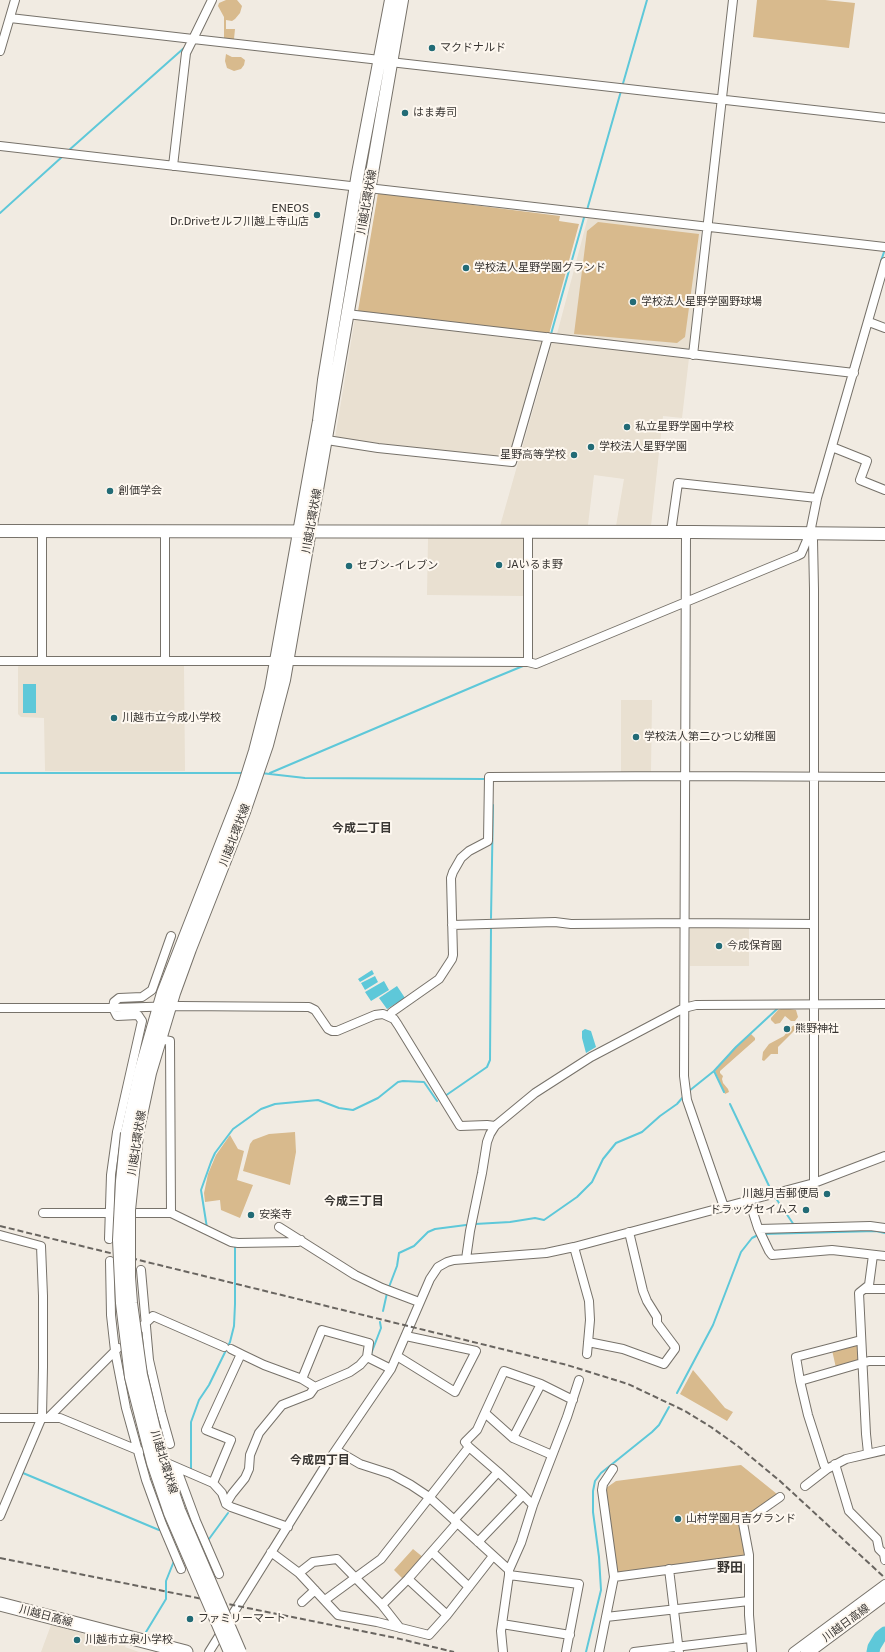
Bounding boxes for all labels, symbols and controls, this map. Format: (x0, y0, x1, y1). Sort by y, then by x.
place label: マクドナルド (440, 41, 506, 55)
marker: マクドナルド (427, 43, 437, 53)
place label: はま寿司 (413, 106, 457, 120)
marker: はま寿司 (400, 108, 410, 118)
street label: 川越北環状線 (355, 168, 379, 236)
place label: ENEOS Dr.Driveセルフ川越上寺山店 (170, 202, 309, 228)
marker: ENEOS Dr.Driveセルフ川越上寺山店 (312, 210, 322, 220)
place label: 学校法人星野学園グランド (474, 261, 606, 275)
marker: 学校法人星野学園グランド (461, 263, 471, 273)
place label: 学校法人星野学園野球場 (641, 295, 762, 309)
marker: 学校法人星野学園野球場 (628, 297, 638, 307)
place label: 私立星野学園中学校 (635, 420, 734, 434)
marker: 私立星野学園中学校 (622, 422, 632, 432)
place label: 学校法人星野学園 (599, 440, 687, 454)
marker: 学校法人星野学園 (586, 442, 596, 452)
place label: 星野高等学校 (500, 448, 566, 462)
marker: 星野高等学校 (569, 450, 579, 460)
place label: 創価学会 (118, 484, 162, 498)
marker: 創価学会 (105, 486, 115, 496)
street label: 川越北環状線 (300, 487, 324, 555)
place label: JAいるま野 (507, 558, 563, 572)
place label: セブン-イレブン (357, 559, 438, 573)
marker: JAいるま野 (494, 560, 504, 570)
marker: セブン-イレブン (344, 561, 354, 571)
place label: 川越市立今成小学校 (122, 711, 221, 725)
marker: 川越市立今成小学校 (109, 713, 119, 723)
place label: 学校法人第二ひつじ幼稚園 (644, 730, 776, 744)
marker: 学校法人第二ひつじ幼稚園 (631, 732, 641, 742)
street label: 川越北環状線 (217, 802, 253, 868)
district label: 今成二丁目 (332, 821, 392, 835)
place label: 今成保育園 (727, 939, 782, 953)
marker: 今成保育園 (714, 941, 724, 951)
place label: 熊野神社 (795, 1022, 839, 1036)
marker: 熊野神社 (782, 1024, 792, 1034)
street label: 川越北環状線 (125, 1109, 149, 1177)
place label: 川越月吉郵便局 (742, 1187, 819, 1201)
marker: 川越月吉郵便局 (822, 1189, 832, 1199)
district label: 今成三丁目 (324, 1194, 384, 1208)
place label: ドラッグセイムス (710, 1203, 798, 1217)
marker: ドラッグセイムス (801, 1205, 811, 1215)
place label: 安楽寺 (259, 1208, 292, 1222)
marker: 安楽寺 (246, 1210, 256, 1220)
street label: 川越北環状線 (148, 1429, 180, 1495)
district label: 今成四丁目 (290, 1453, 350, 1467)
place label: 山村学園月吉グランド (686, 1512, 796, 1526)
marker: 山村学園月吉グランド (673, 1514, 683, 1524)
district label: 野田 (717, 1560, 743, 1576)
street label: 川越日高線 (820, 1601, 872, 1645)
street label: 川越日高線 (18, 1603, 74, 1629)
place label: ファミリーマート (198, 1612, 286, 1626)
marker: ファミリーマート (185, 1614, 195, 1624)
place label: 川越市立泉小学校 (85, 1633, 173, 1647)
marker: 川越市立泉小学校 (72, 1635, 82, 1645)

